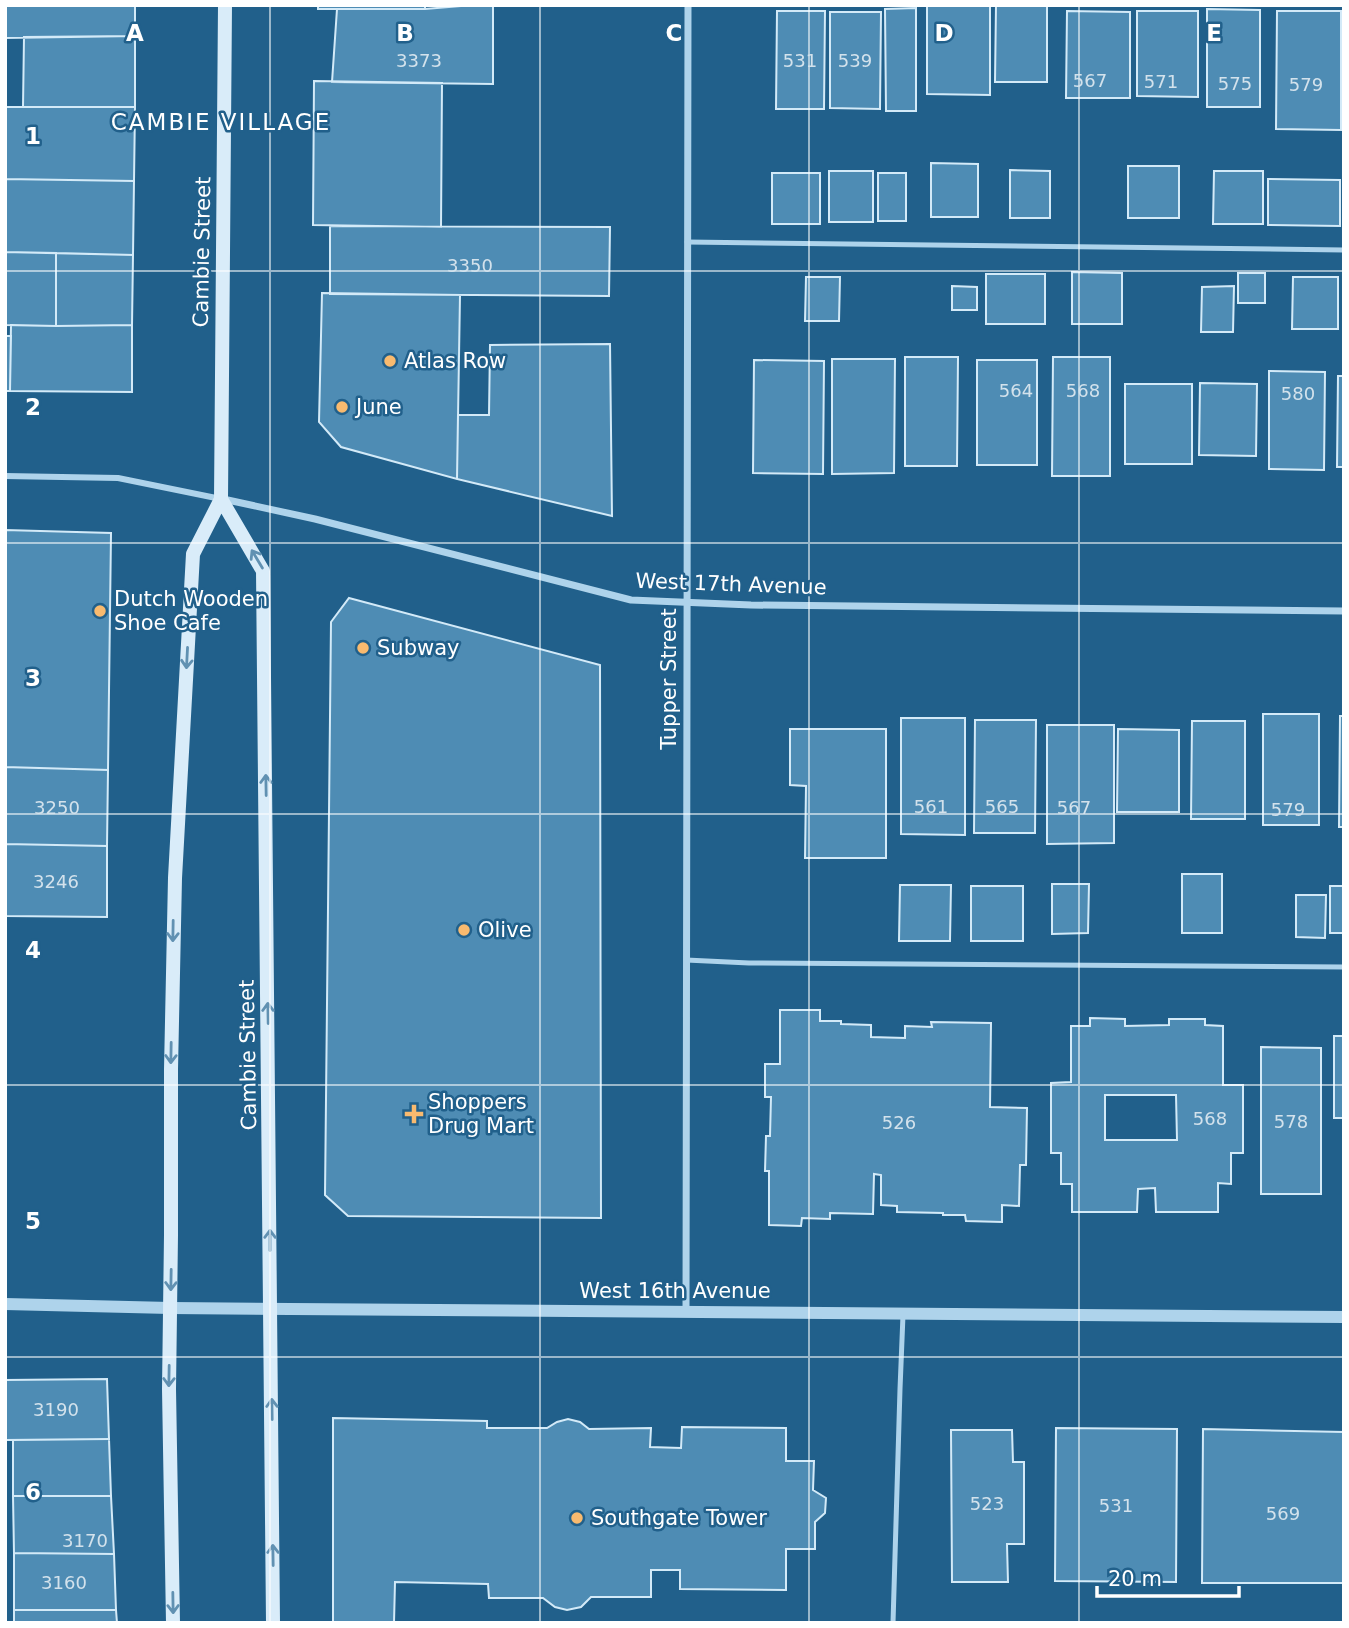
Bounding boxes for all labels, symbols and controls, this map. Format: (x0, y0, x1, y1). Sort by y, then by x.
text: A (126, 20, 144, 46)
text: B (396, 20, 414, 46)
text: C (666, 20, 682, 46)
text: D (934, 20, 954, 46)
text: E (1206, 20, 1222, 46)
house number: 3373 (396, 50, 442, 71)
house number: 531 (783, 50, 817, 71)
house number: 539 (838, 50, 872, 71)
house number: 567 (1073, 70, 1107, 91)
house number: 571 (1144, 71, 1178, 92)
house number: 575 (1218, 73, 1252, 94)
house number: 579 (1289, 74, 1323, 95)
district label: CAMBIE VILLAGE (111, 109, 331, 135)
text: 1 (25, 123, 41, 149)
street label: Cambie Street (189, 177, 215, 327)
house number: 3350 (447, 255, 493, 276)
place label: Atlas Row (404, 349, 506, 373)
marker: Atlas Row (382, 353, 398, 369)
house number: 564 (999, 380, 1033, 401)
house number: 568 (1066, 380, 1100, 401)
house number: 580 (1281, 383, 1315, 404)
text: 2 (25, 394, 41, 420)
place label: June (354, 395, 402, 419)
marker: June (334, 399, 350, 415)
one-way arrow (250, 550, 264, 570)
street label: West 17th Avenue (635, 569, 827, 599)
place label: Dutch Wooden Shoe Cafe (114, 587, 268, 635)
marker: Dutch Wooden Shoe Cafe (92, 603, 108, 619)
street label: Tupper Street (657, 608, 681, 751)
place label: Subway (377, 636, 459, 660)
marker: Subway (355, 640, 371, 656)
one-way arrow (180, 646, 193, 669)
text: 3 (25, 665, 41, 691)
one-way arrow (259, 774, 273, 797)
house number: 561 (914, 796, 948, 817)
house number: 565 (985, 796, 1019, 817)
house number: 3250 (34, 797, 80, 818)
house number: 567 (1057, 797, 1091, 818)
house number: 579 (1271, 799, 1305, 820)
house number: 3246 (33, 871, 79, 892)
place label: Olive (478, 918, 532, 942)
one-way arrow (167, 919, 180, 942)
marker: Olive (456, 922, 472, 938)
text: 4 (25, 937, 41, 963)
street label: Cambie Street (235, 980, 261, 1130)
one-way arrow (261, 1001, 275, 1024)
one-way arrow (164, 1041, 178, 1064)
place label: Shoppers Drug Mart (428, 1090, 534, 1138)
marker: Shoppers Drug Mart (406, 1106, 422, 1122)
house number: 568 (1193, 1108, 1227, 1129)
house number: 578 (1274, 1111, 1308, 1132)
house number: 526 (882, 1112, 916, 1133)
text: 5 (25, 1208, 41, 1234)
one-way arrow (263, 1229, 277, 1252)
one-way arrow (164, 1269, 177, 1292)
street label: West 16th Avenue (579, 1279, 771, 1303)
one-way arrow (162, 1364, 176, 1387)
one-way arrow (265, 1397, 279, 1420)
house number: 3190 (33, 1399, 79, 1420)
text: 6 (25, 1479, 41, 1505)
house number: 523 (970, 1493, 1004, 1514)
house number: 531 (1099, 1495, 1133, 1516)
house number: 569 (1266, 1503, 1300, 1524)
place label: Southgate Tower (591, 1506, 767, 1530)
marker: Southgate Tower (569, 1510, 585, 1526)
house number: 3170 (62, 1530, 108, 1551)
one-way arrow (266, 1543, 280, 1566)
scale bar (1097, 1554, 1239, 1598)
text: 20 m (1108, 1567, 1162, 1591)
house number: 3160 (41, 1572, 87, 1593)
one-way arrow (166, 1592, 179, 1615)

